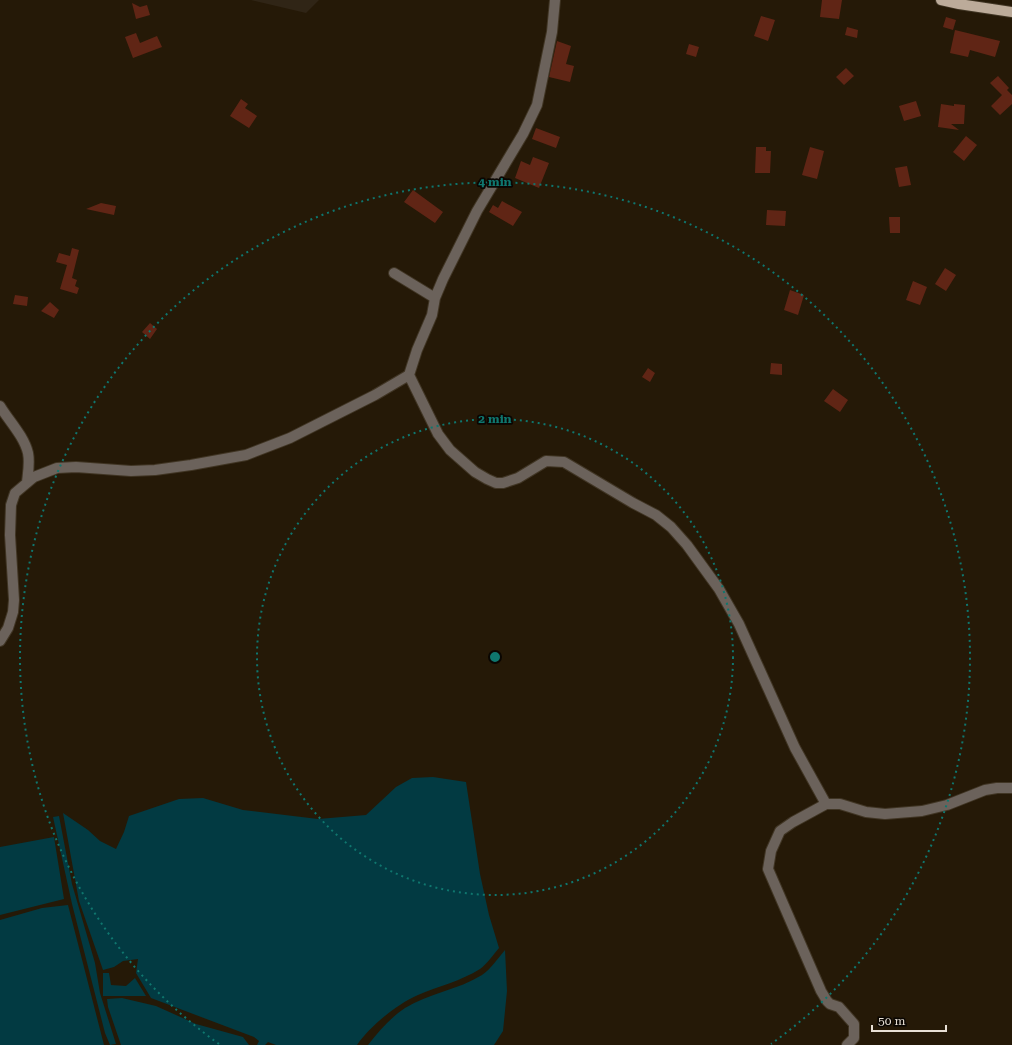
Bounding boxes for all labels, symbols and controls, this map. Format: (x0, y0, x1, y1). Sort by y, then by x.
text: 4 min (478, 175, 512, 189)
text: 2 min (478, 412, 512, 426)
centre of rings (488, 650, 502, 664)
scale bar (872, 1007, 946, 1033)
text: 50 m (878, 1014, 905, 1028)

